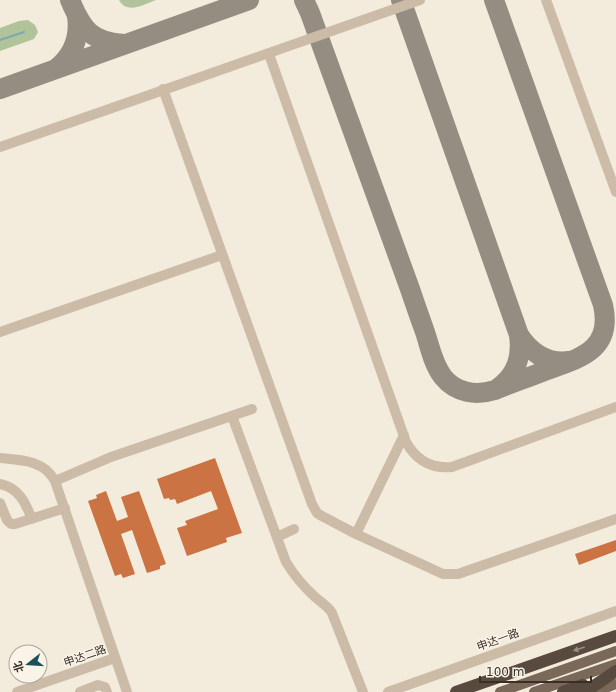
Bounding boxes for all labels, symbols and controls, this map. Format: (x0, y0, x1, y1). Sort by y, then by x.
street label: 申达一路 (475, 626, 521, 654)
street label: 申达二路 (62, 643, 108, 669)
north arrow (8, 644, 48, 684)
one-way arrow (573, 646, 585, 652)
scale bar (480, 658, 591, 684)
text: 北 (11, 660, 27, 674)
text: 100 m (486, 665, 524, 679)

